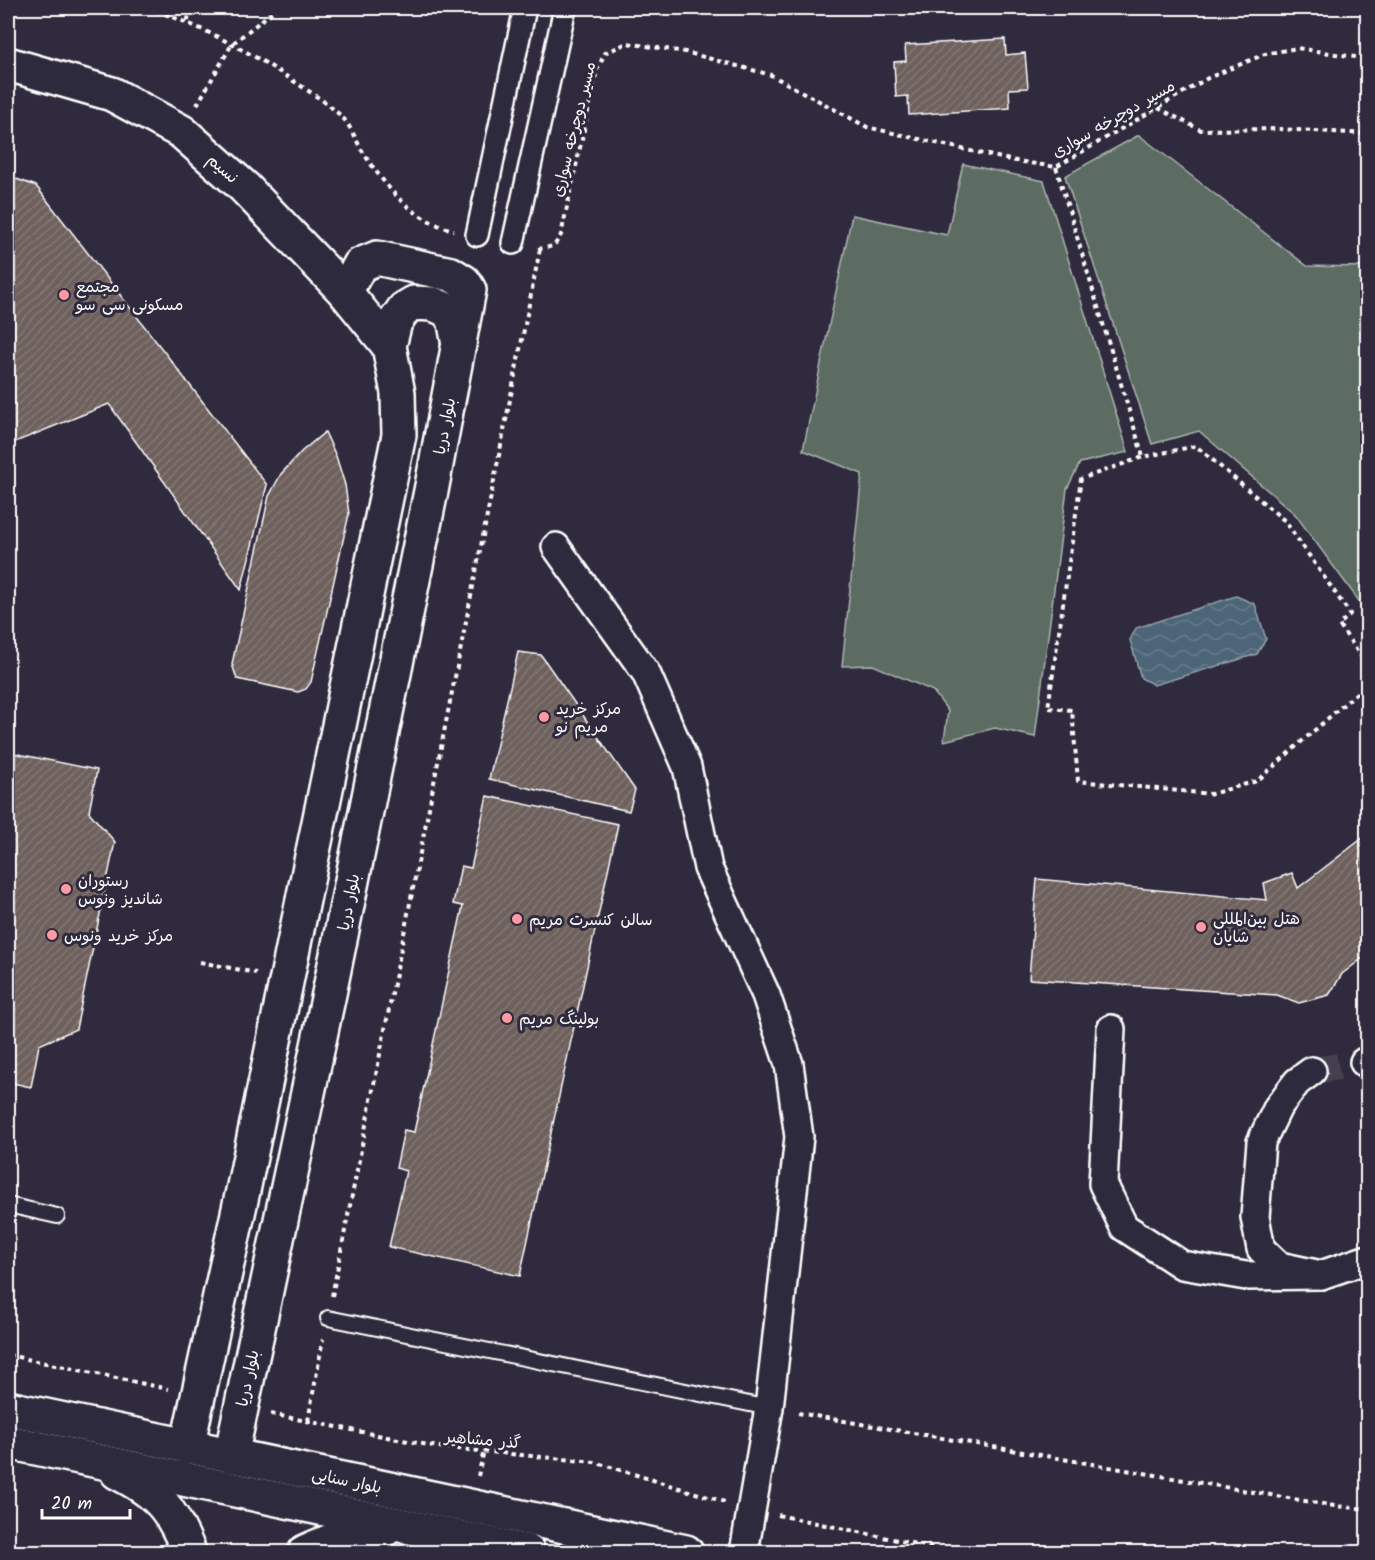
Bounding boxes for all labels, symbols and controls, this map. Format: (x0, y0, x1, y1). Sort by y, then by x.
street label: مسیر دوچرخه سواری (546, 59, 603, 200)
street label: مسیر دوچرخه سواری (1047, 74, 1180, 165)
street label: نسیم (201, 148, 243, 190)
place label: مجتمع مسکونی سی سو (74, 275, 183, 318)
marker: مجتمع مسکونی سی سو (57, 288, 71, 302)
street label: بلوار دریا (428, 396, 463, 457)
place label: مرکز خرید مریم نو (554, 697, 621, 740)
marker: مرکز خرید مریم نو (537, 710, 551, 724)
place label: رستوران شاندیز ونوس (78, 869, 163, 912)
street label: بلوار دریا (332, 872, 367, 933)
marker: رستوران شاندیز ونوس (59, 882, 73, 896)
place label: هتل بین‌المللی شایان (1213, 907, 1300, 950)
place label: سالن کنسرت مریم (529, 908, 653, 933)
marker: سالن کنسرت مریم (510, 912, 524, 926)
marker: هتل بین‌المللی شایان (1194, 920, 1208, 934)
place label: مرکز خرید ونوس (64, 924, 173, 949)
marker: مرکز خرید ونوس (45, 928, 59, 942)
place label: بولینگ مریم (519, 1007, 599, 1032)
marker: بولینگ مریم (500, 1011, 514, 1025)
street label: بلوار دریا (230, 1348, 267, 1409)
street label: گذر مشاهیر (442, 1425, 522, 1456)
street label: بلوار سنایی (309, 1462, 384, 1501)
scale bar (42, 1482, 130, 1520)
text: 20 m (51, 1490, 92, 1519)

